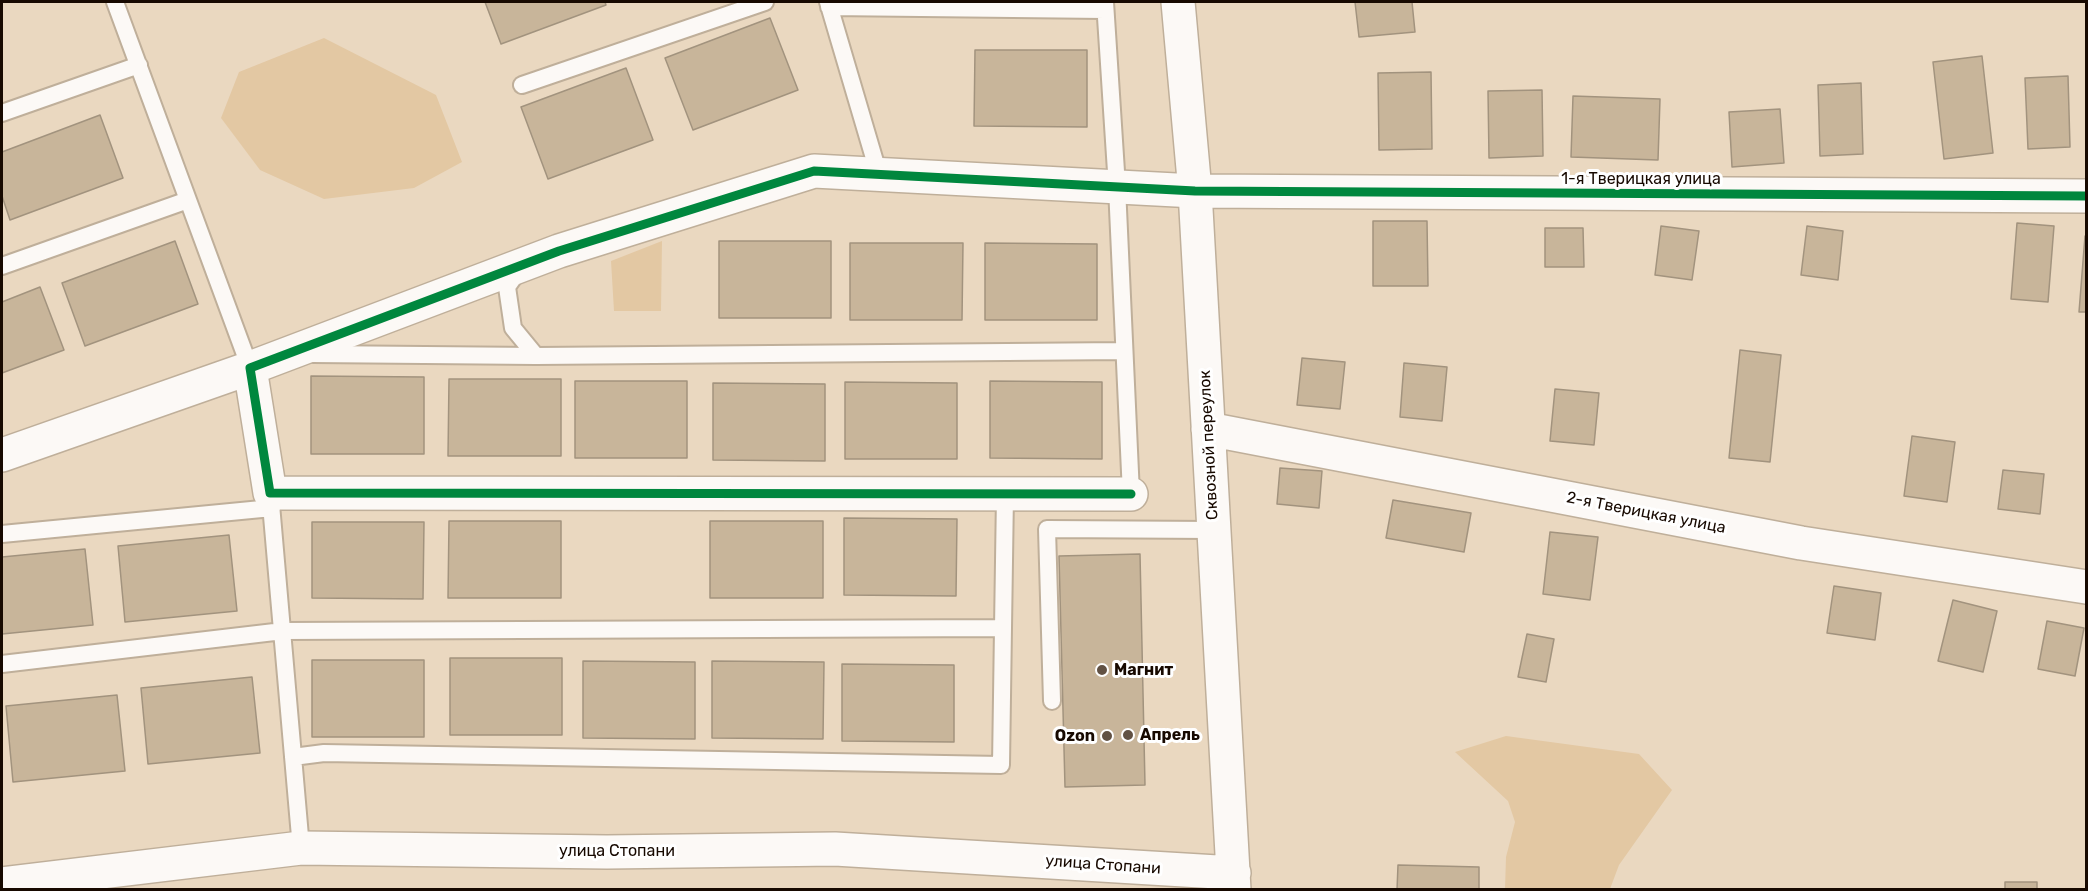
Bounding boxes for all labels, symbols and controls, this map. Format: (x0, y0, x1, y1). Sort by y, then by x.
street label: 1-я Тверицкая улица (1561, 169, 1721, 189)
street label: Сквозной переулок (1195, 370, 1223, 520)
street label: 2-я Тверицкая улица (1565, 488, 1727, 538)
place label: Магнит (1114, 660, 1173, 680)
marker: Магнит (1095, 663, 1109, 677)
place label: Апрель (1140, 725, 1200, 745)
place label: Ozon (1055, 726, 1095, 746)
marker: Апрель (1121, 728, 1135, 742)
marker: Ozon (1100, 729, 1114, 743)
street label: улица Стопани (559, 841, 675, 861)
street label: улица Стопани (1045, 851, 1161, 879)

